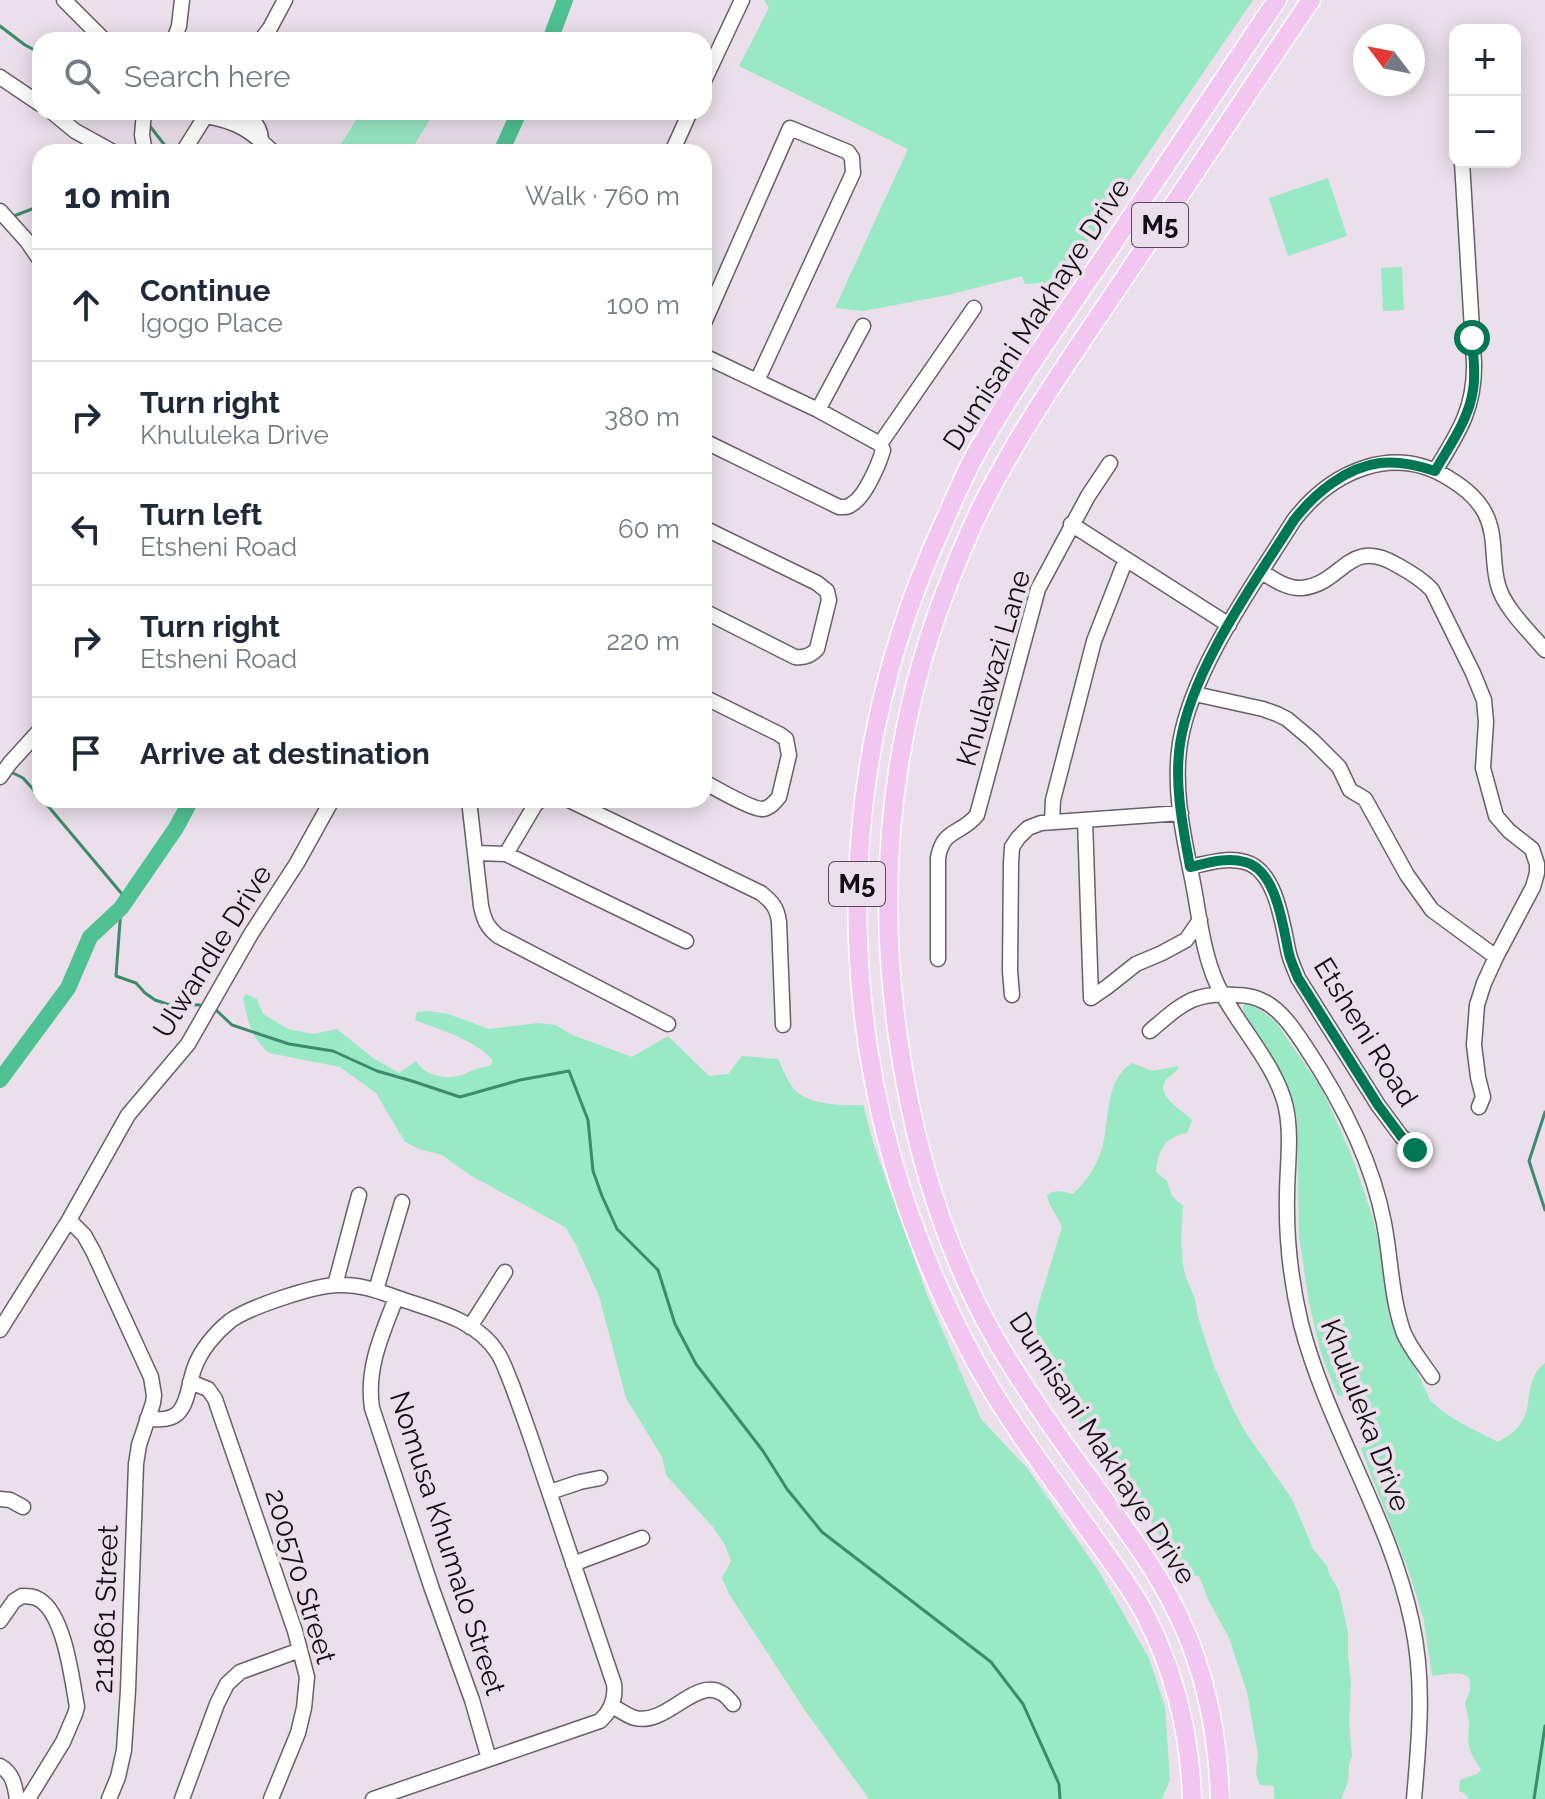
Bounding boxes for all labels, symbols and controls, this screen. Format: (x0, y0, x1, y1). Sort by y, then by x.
north arrow (1353, 24, 1425, 96)
map controls (1449, 24, 1521, 168)
button: + (1449, 24, 1521, 96)
search box (32, 32, 712, 120)
icon: search (60, 54, 104, 98)
text: Search here (124, 59, 291, 94)
button: − (1449, 96, 1521, 168)
street label: Dumisani Makhaye Drive (936, 172, 1137, 456)
text: 10 min (64, 176, 171, 216)
text: Walk · 760 m (525, 181, 680, 211)
road number: M5 (1132, 203, 1188, 247)
text: Continue (140, 273, 271, 308)
icon: ahead (64, 283, 108, 327)
text: 100 m (607, 290, 680, 320)
text: Igogo Place (140, 308, 283, 338)
route start (1454, 320, 1490, 356)
text: Turn right (140, 385, 280, 420)
icon: right (64, 395, 108, 439)
text: 380 m (604, 402, 680, 432)
text: Khululeka Drive (140, 420, 329, 450)
text: Turn left (140, 497, 262, 532)
icon: left (64, 507, 108, 551)
text: 60 m (618, 514, 680, 544)
text: Etsheni Road (140, 532, 297, 562)
street label: Khulawazi Lane (950, 566, 1037, 770)
text: Turn right (140, 609, 280, 644)
icon: right (64, 619, 108, 663)
text: 220 m (606, 626, 680, 656)
text: Etsheni Road (140, 644, 297, 674)
icon: arrive (64, 731, 108, 775)
text: Arrive at destination (140, 736, 430, 771)
street label: Ulwandle Drive (146, 859, 279, 1044)
road number: M5 (829, 862, 885, 906)
street label: Etsheni Road (1307, 952, 1424, 1113)
route end (1397, 1132, 1433, 1168)
street label: Dumisani Makhaye Drive (1002, 1306, 1203, 1590)
street label: Khululeka Drive (1314, 1314, 1417, 1516)
street label: Nomusa Khumalo Street (383, 1387, 512, 1700)
street label: 200570 Street (258, 1485, 343, 1668)
street label: 211861 Street (86, 1523, 125, 1694)

